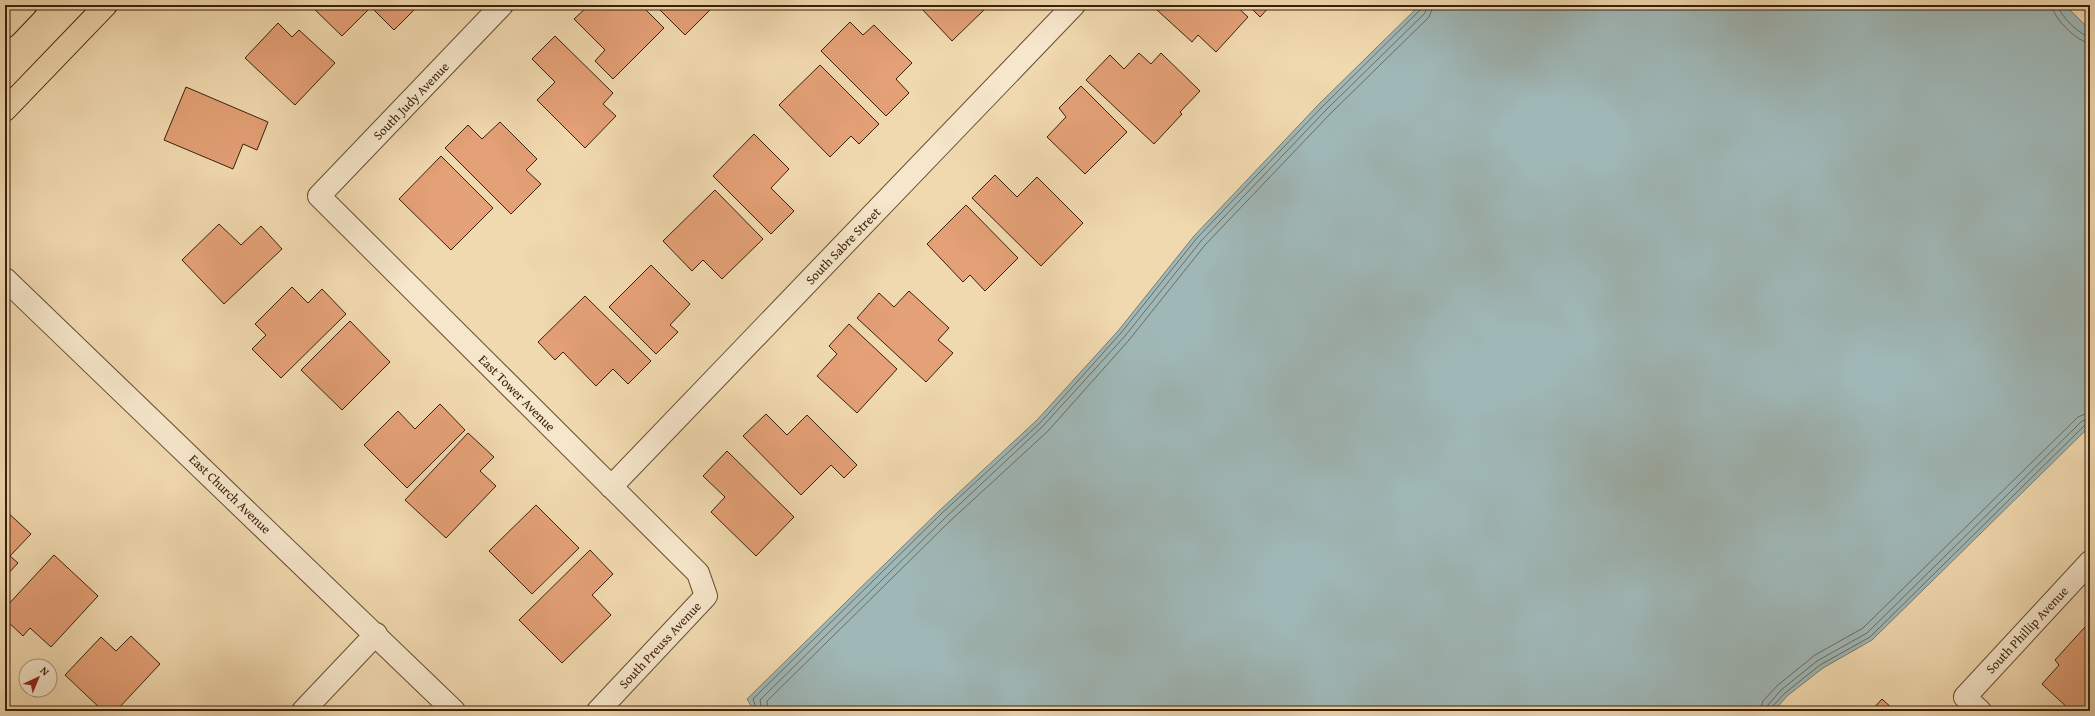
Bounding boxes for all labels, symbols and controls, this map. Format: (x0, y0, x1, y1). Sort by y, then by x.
street label: South Judy Avenue (369, 58, 453, 144)
street label: South Sabre Street (801, 203, 885, 289)
street label: East Tower Avenue (474, 350, 560, 436)
street label: East Church Avenue (185, 450, 275, 538)
street label: South Phillip Avenue (1981, 582, 2073, 678)
street label: South Preuss Avenue (614, 597, 706, 693)
north arrow (18, 658, 58, 698)
text: N (37, 662, 54, 680)

